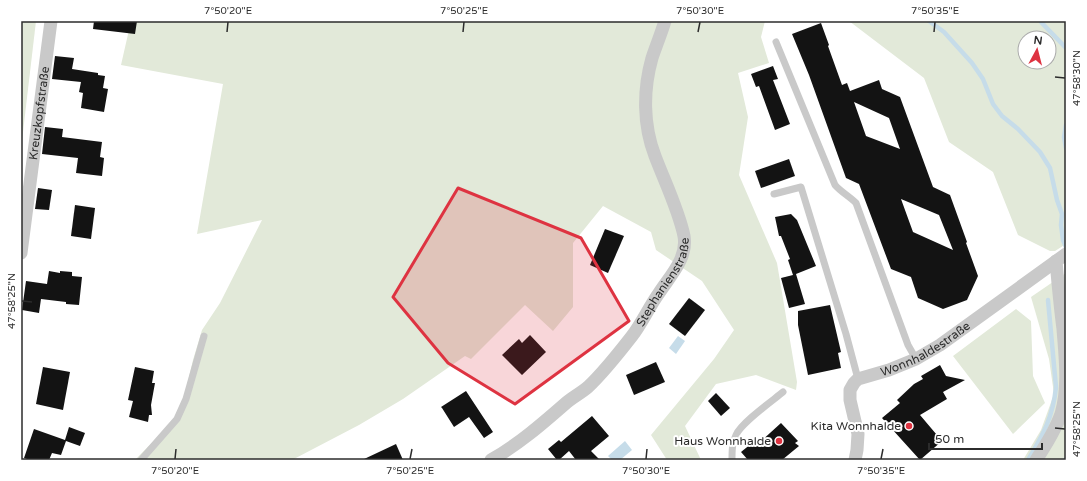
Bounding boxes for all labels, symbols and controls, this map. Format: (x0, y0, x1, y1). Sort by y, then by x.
text: 7°50'20"E (204, 5, 252, 17)
text: 7°50'25"E (440, 5, 488, 17)
text: 7°50'30"E (676, 5, 724, 17)
text: 7°50'35"E (911, 5, 959, 17)
north arrow (1017, 30, 1057, 70)
text: N (1033, 34, 1043, 48)
text: 47°58'30"N (1071, 50, 1083, 106)
street label: Kreuzkopfstraße (26, 65, 52, 161)
street label: Stephanienstraße (633, 237, 692, 329)
text: 47°58'25"N (6, 273, 18, 329)
street label: Wonnhaldestraße (879, 319, 973, 379)
text: 47°58'25"N (1071, 401, 1083, 457)
place label: Kita Wonnhalde (811, 419, 901, 433)
marker: Kita Wonnhalde (904, 421, 914, 431)
scale bar (929, 425, 1042, 451)
text: 50 m (935, 432, 964, 446)
place label: Haus Wonnhalde (674, 434, 771, 448)
marker: Haus Wonnhalde (774, 436, 784, 446)
text: 7°50'20"E (151, 465, 199, 477)
text: 7°50'25"E (386, 465, 434, 477)
text: 7°50'30"E (622, 465, 670, 477)
text: 7°50'35"E (857, 465, 905, 477)

